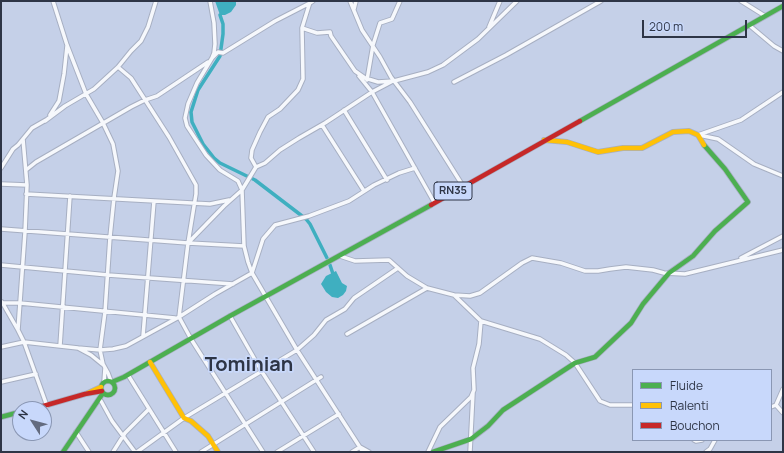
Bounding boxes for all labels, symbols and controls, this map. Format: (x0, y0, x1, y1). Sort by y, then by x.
scale bar (644, 12, 749, 38)
text: 200 m (649, 18, 683, 35)
road number: RN35 (434, 182, 472, 200)
district label: Tominian (205, 353, 293, 377)
legend (632, 369, 772, 441)
text: Fluide (670, 377, 703, 394)
text: Ralenti (670, 397, 709, 414)
north arrow (12, 401, 52, 441)
text: N (14, 407, 31, 422)
text: Bouchon (670, 417, 720, 434)

